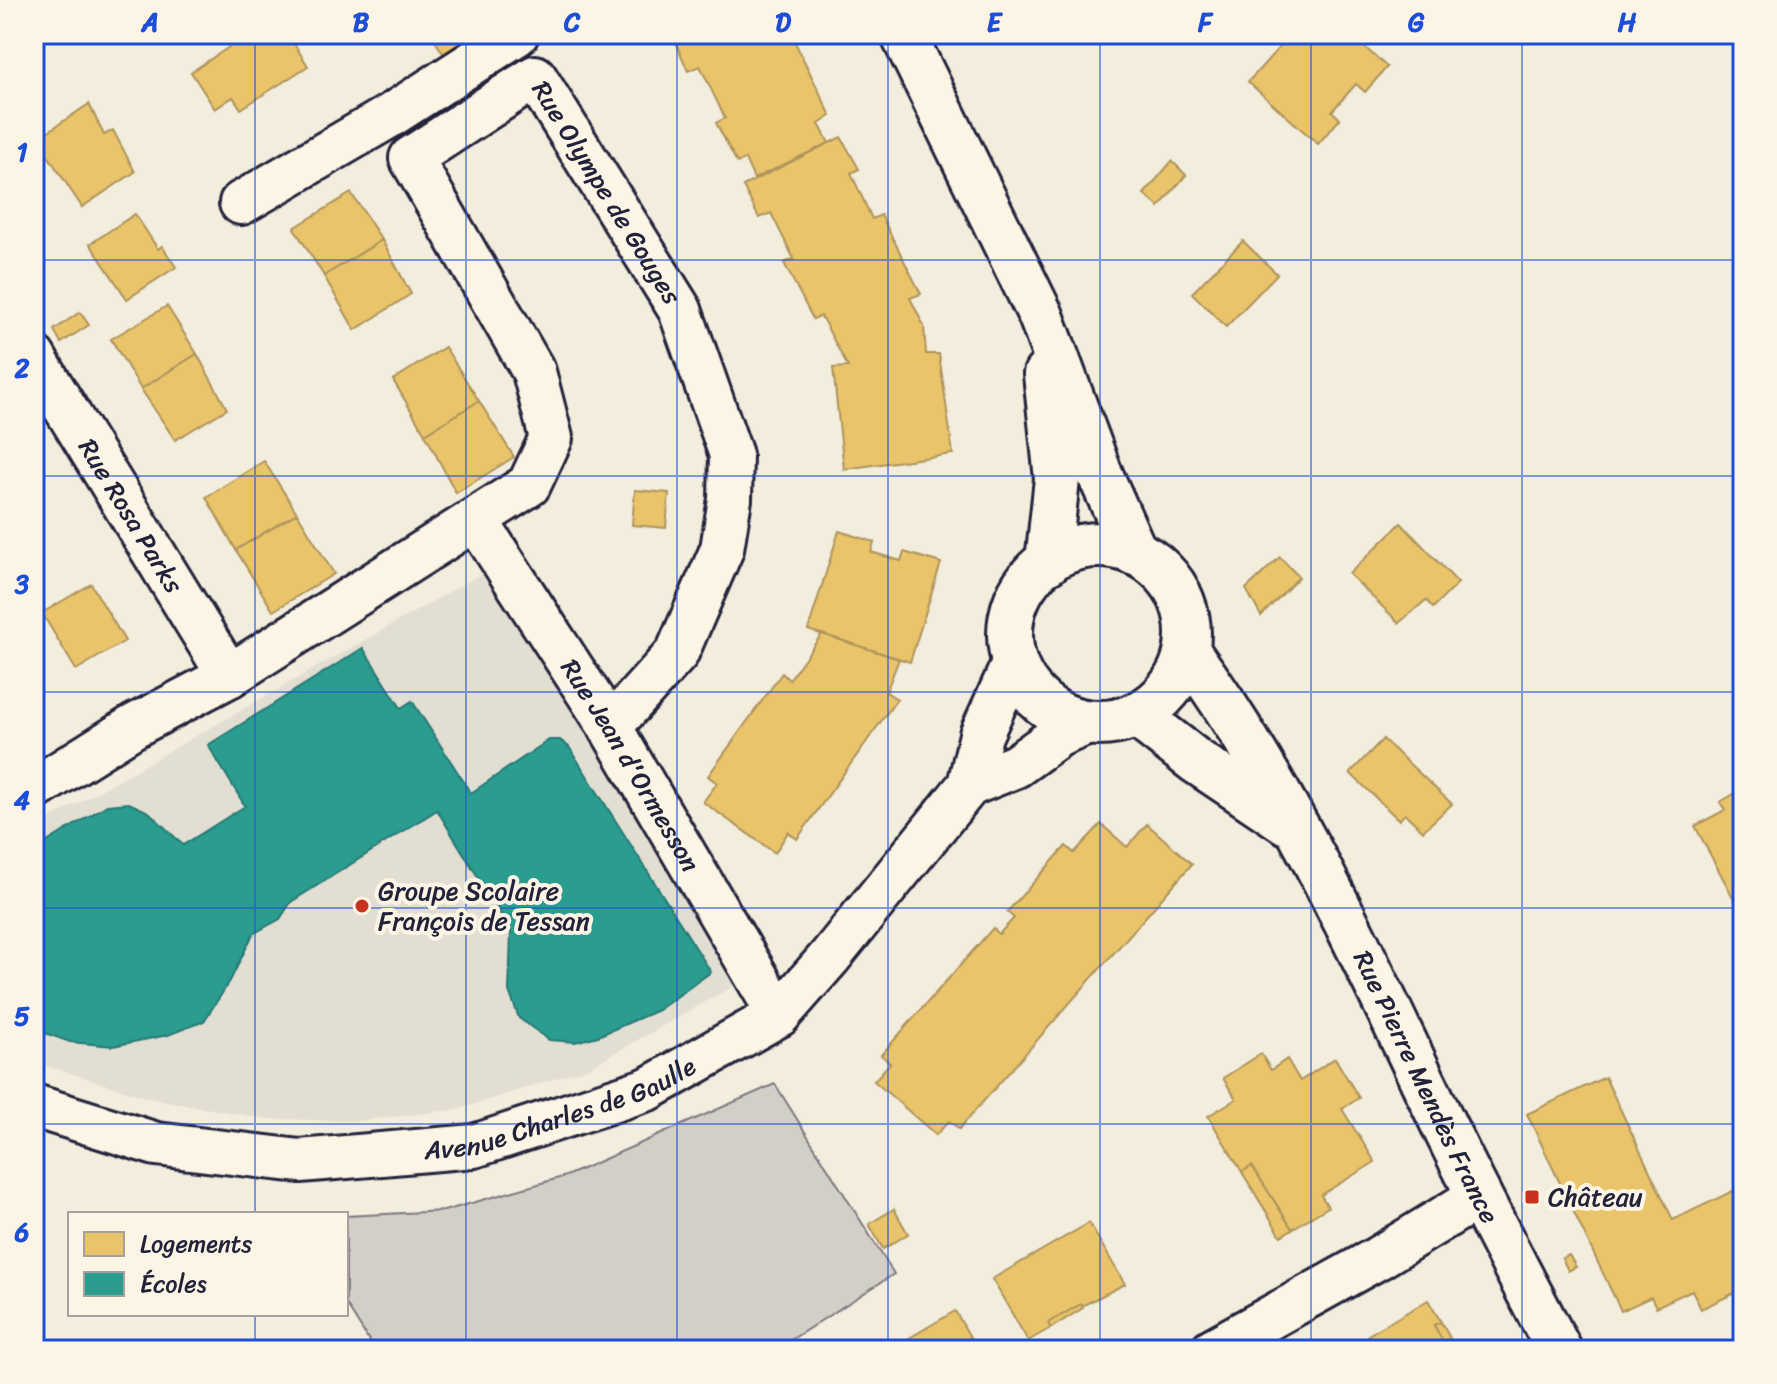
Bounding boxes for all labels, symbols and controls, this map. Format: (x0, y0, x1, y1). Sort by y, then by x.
text: A (140, 0, 159, 45)
text: B (353, 0, 370, 45)
text: C (563, 0, 581, 45)
text: D (775, 0, 791, 45)
text: E (987, 0, 1004, 45)
text: F (1197, 0, 1214, 45)
text: G (1408, 0, 1425, 45)
text: H (1618, 0, 1637, 45)
street label: Rue Olympe de Gouges (519, 71, 695, 314)
text: 1 (16, 129, 28, 175)
text: 2 (13, 345, 30, 391)
street label: Rue Rosa Parks (66, 429, 197, 603)
text: 3 (14, 561, 30, 607)
street label: Rue Jean d'Ormesson (548, 649, 713, 881)
text: 4 (14, 777, 30, 823)
place label: Groupe Scolaire François de Tessan (378, 868, 590, 944)
marker: Groupe Scolaire François de Tessan (353, 897, 371, 915)
street label: Rue Pierre Mendès France (1340, 942, 1512, 1232)
text: 5 (14, 993, 30, 1039)
street label: Avenue Charles de Gaulle (421, 1043, 705, 1173)
place label: Château (1548, 1174, 1643, 1220)
marker: Château (1523, 1188, 1541, 1206)
text: 6 (14, 1209, 30, 1255)
legend (68, 1212, 348, 1316)
text: Logements (140, 1223, 252, 1265)
text: Écoles (140, 1263, 207, 1305)

